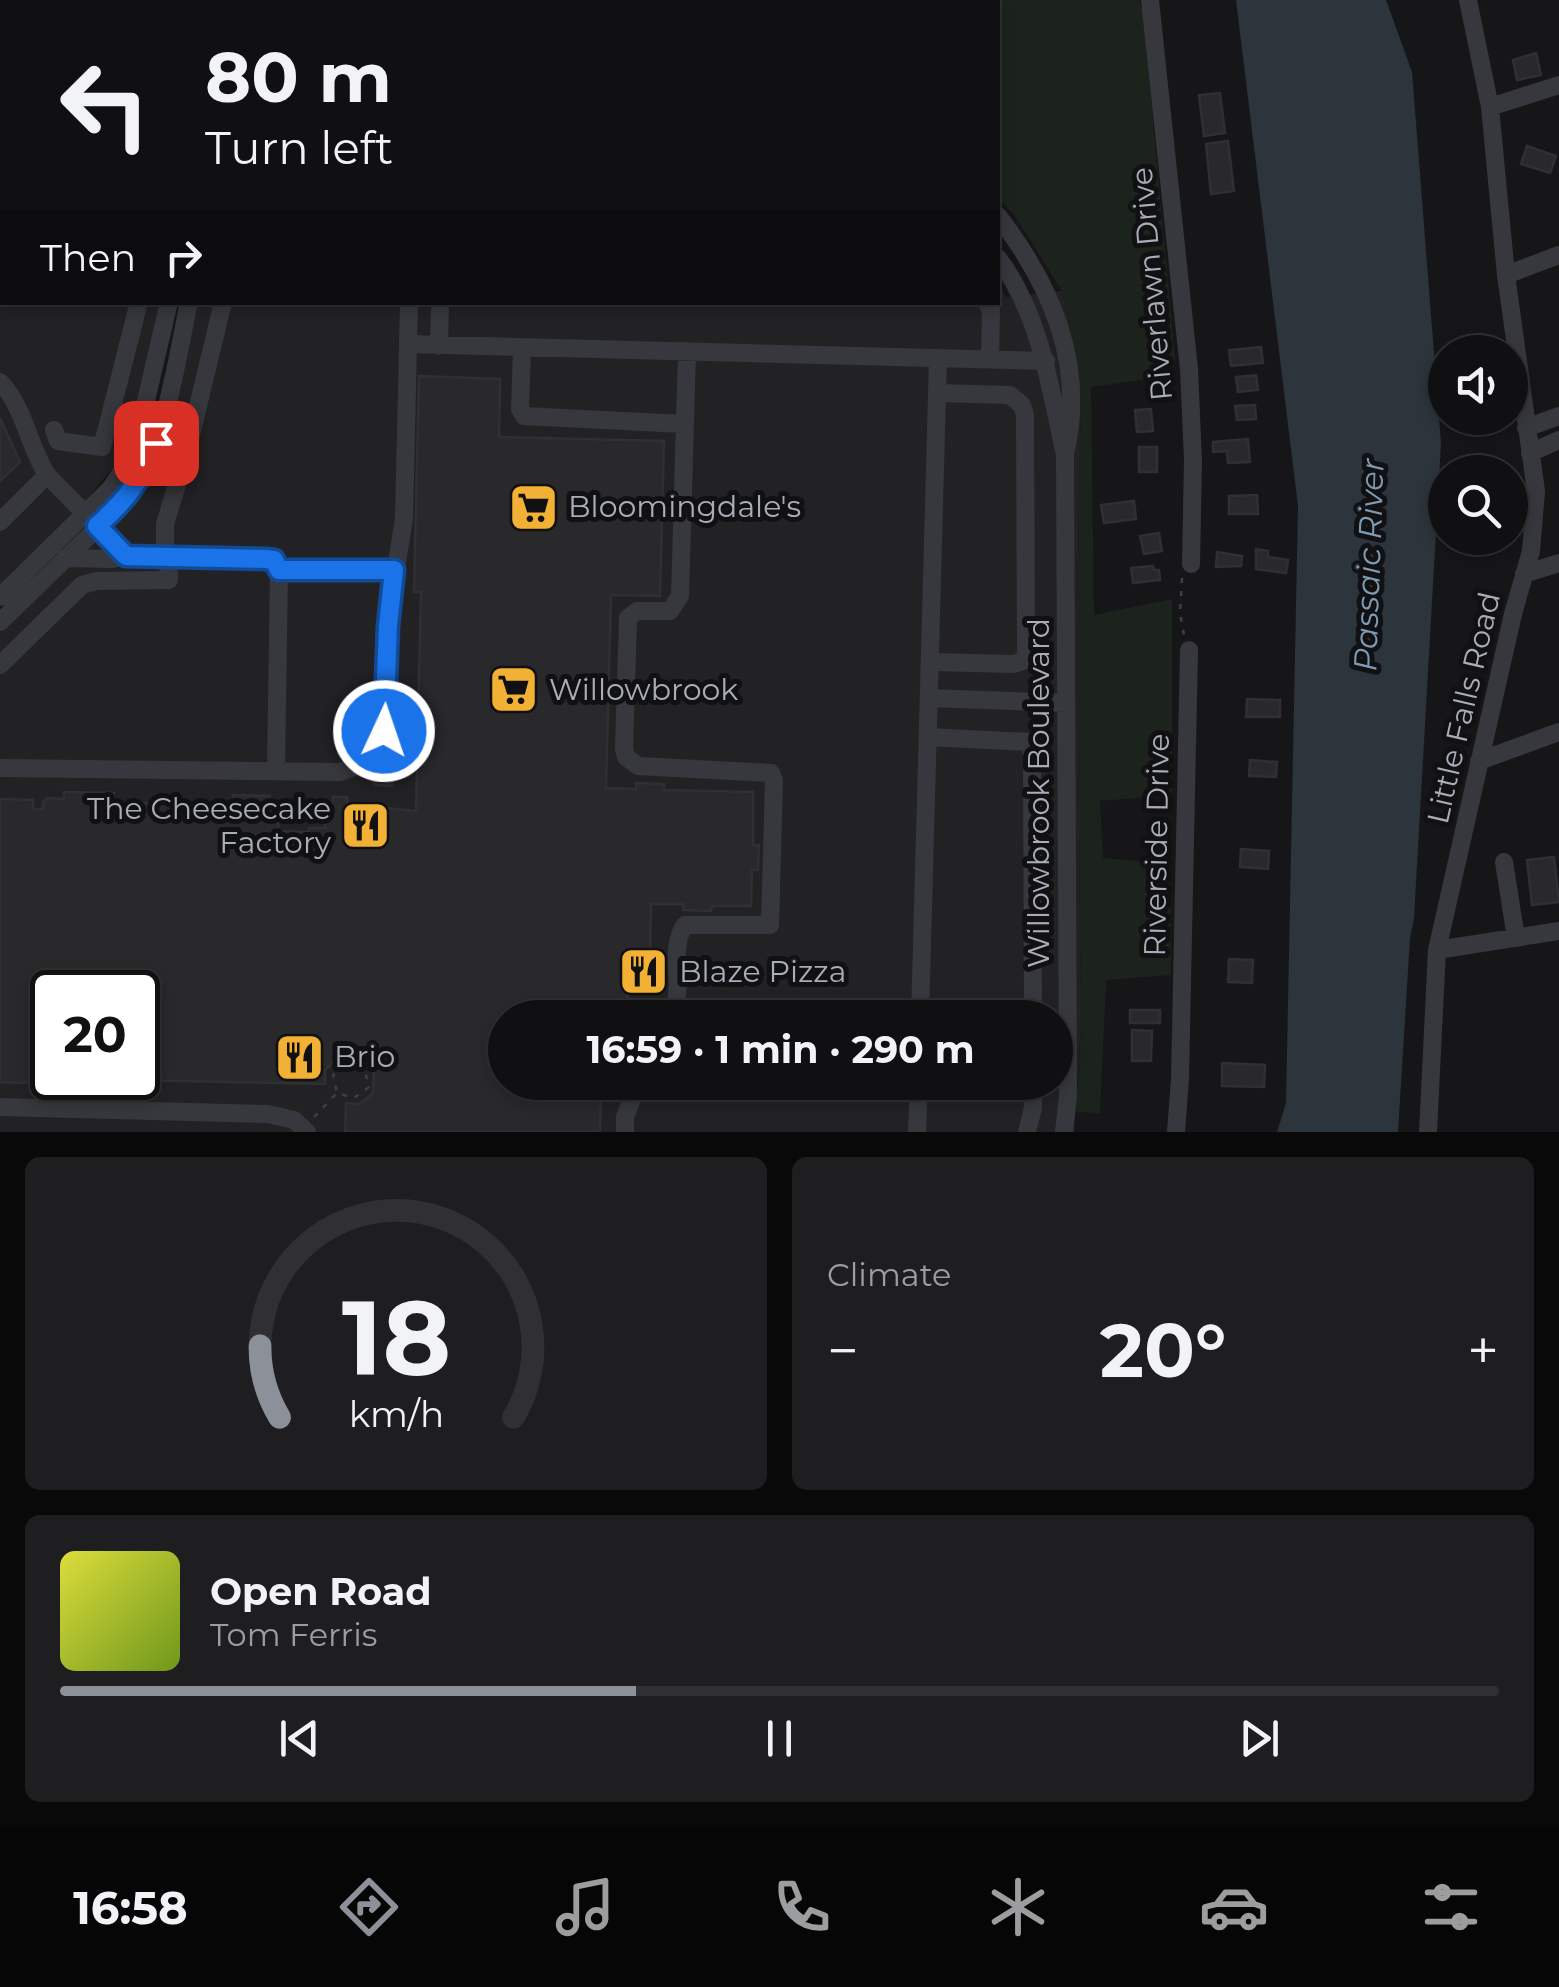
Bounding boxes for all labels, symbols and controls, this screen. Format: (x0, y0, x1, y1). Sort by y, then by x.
text: 80 m (205, 34, 392, 120)
icon: left (40, 40, 170, 170)
text: Turn left (205, 120, 393, 175)
street label: Riverlawn Drive (1123, 166, 1180, 402)
icon: right (156, 230, 211, 285)
text: Then (40, 234, 136, 281)
map controls (1428, 335, 1528, 555)
button: sound (1428, 335, 1528, 435)
pin (114, 401, 199, 486)
icon: arrive (129, 416, 184, 471)
button: search (1428, 455, 1528, 555)
water label: Passaic River (1345, 457, 1392, 672)
supermarket icon: Bloomingdale's (507, 481, 559, 533)
place label: Bloomingdale's (568, 488, 801, 525)
street label: Little Falls Road (1419, 588, 1508, 827)
street label: Willowbrook Boulevard (1020, 618, 1057, 968)
supermarket icon: Willowbrook (488, 664, 540, 716)
place label: Willowbrook (549, 671, 738, 708)
position arrow (332, 679, 436, 783)
street label: Riverside Drive (1136, 733, 1177, 957)
place label: The Cheesecake Factory (87, 790, 332, 861)
restaurant icon: The Cheesecake Factory (340, 800, 392, 852)
restaurant icon: Blaze Pizza (618, 946, 670, 998)
place label: Blaze Pizza (679, 953, 846, 990)
speed limit sign: 20 (30, 970, 160, 1100)
text: 16:59 · 1 min · 290 m (586, 1026, 975, 1073)
restaurant icon: Brio (273, 1031, 325, 1083)
place label: Brio (334, 1038, 395, 1075)
text: Climate (827, 1255, 951, 1294)
text: 18 (341, 1274, 451, 1401)
text: 20° (1100, 1304, 1226, 1396)
text: − (827, 1317, 859, 1384)
text: + (1467, 1317, 1499, 1384)
text: km/h (348, 1392, 444, 1436)
text: Open Road (210, 1568, 432, 1615)
text: Tom Ferris (210, 1615, 377, 1654)
icon: previous (272, 1711, 327, 1766)
icon: pause (752, 1711, 807, 1766)
icon: next (1232, 1711, 1287, 1766)
icon: directions (334, 1872, 404, 1942)
icon: music (550, 1872, 620, 1942)
icon: phone (767, 1872, 837, 1942)
icon: climate (983, 1872, 1053, 1942)
icon: car (1199, 1872, 1269, 1942)
icon: filters (1416, 1872, 1486, 1942)
text: 16:58 (73, 1880, 188, 1935)

